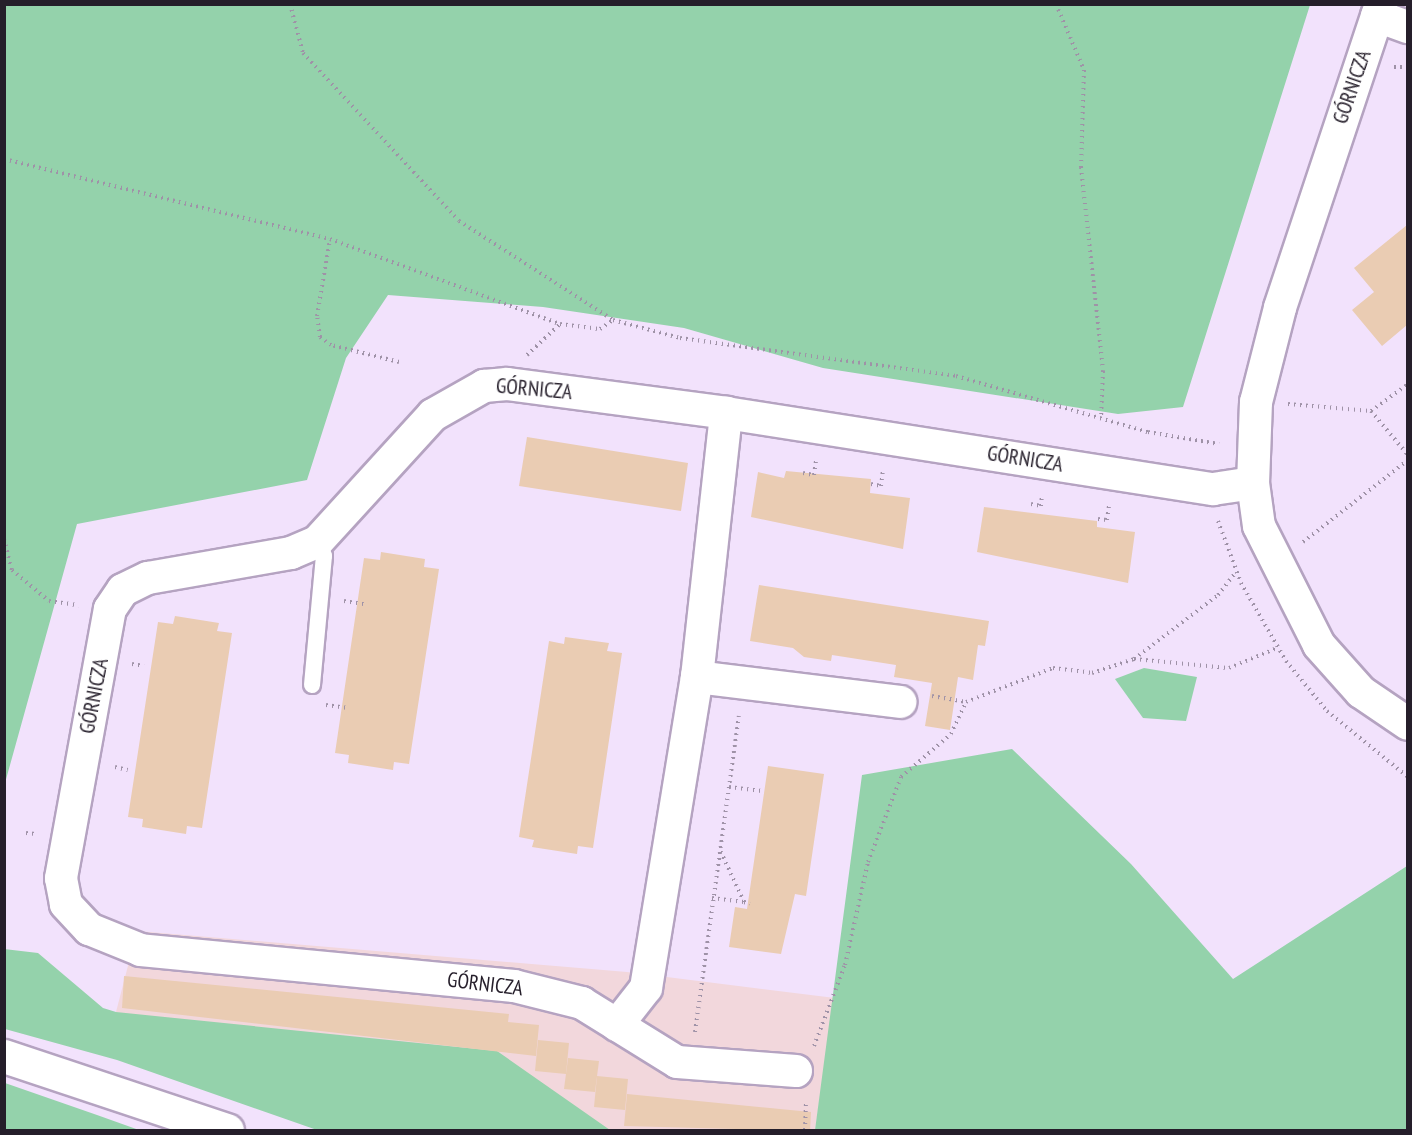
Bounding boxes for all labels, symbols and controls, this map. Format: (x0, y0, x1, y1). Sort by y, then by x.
street label: GÓRNICZA (1328, 47, 1376, 127)
street label: GÓRNICZA (495, 373, 573, 405)
street label: GÓRNICZA (985, 441, 1065, 477)
street label: GÓRNICZA (74, 656, 114, 736)
street label: GÓRNICZA (446, 967, 524, 1001)

